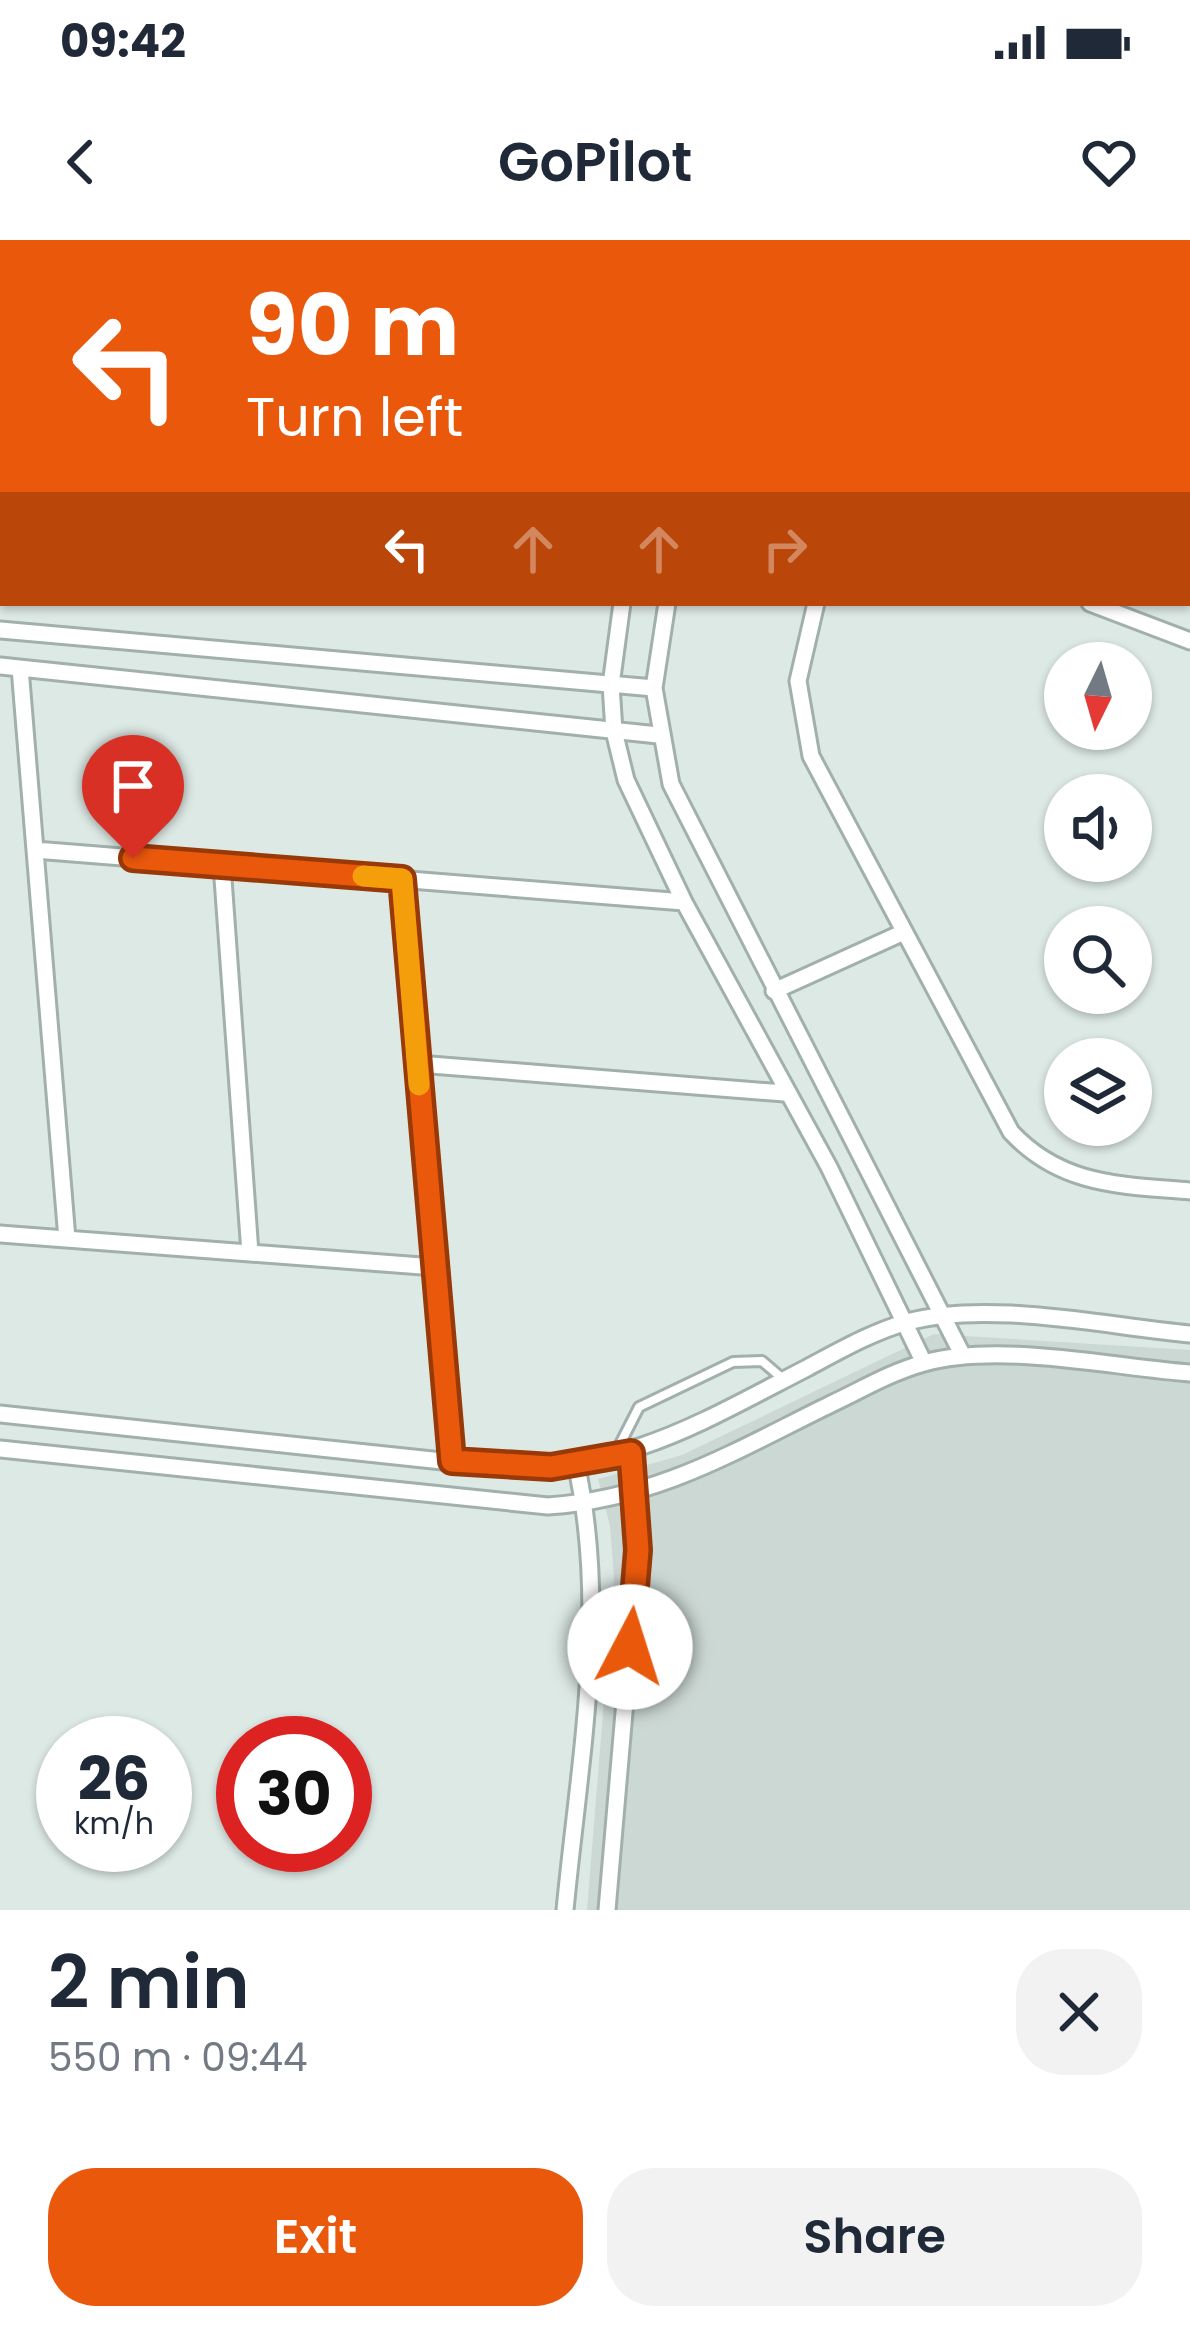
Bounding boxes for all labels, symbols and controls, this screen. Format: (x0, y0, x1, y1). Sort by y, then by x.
text: 09:42 (60, 10, 186, 73)
text: GoPilot (498, 124, 692, 200)
icon: back (48, 129, 114, 195)
icon: heart (1076, 129, 1142, 195)
text: 90 m (246, 267, 459, 384)
icon: left (48, 288, 204, 444)
text: Turn left (246, 379, 463, 455)
icon: left (374, 516, 440, 582)
icon: ahead (500, 516, 566, 582)
icon: ahead (626, 516, 692, 582)
icon: right (752, 516, 818, 582)
north arrow (1044, 642, 1152, 750)
map controls (1044, 642, 1152, 1146)
pin (82, 735, 184, 858)
icon: arrive (100, 753, 166, 819)
button: sound (1044, 774, 1152, 882)
button: search (1044, 906, 1152, 1014)
button: layers (1044, 1038, 1152, 1146)
position arrow (567, 1584, 693, 1710)
speed limit sign: 30 (216, 1716, 372, 1872)
text: 26 (78, 1737, 150, 1821)
text: km/h (74, 1802, 154, 1845)
text: 2 min (48, 1932, 250, 2033)
button: close (1016, 1949, 1142, 2075)
text: 550 m · 09:44 (48, 2030, 308, 2085)
button: Exit (48, 2168, 583, 2306)
button: Share (607, 2168, 1142, 2306)

